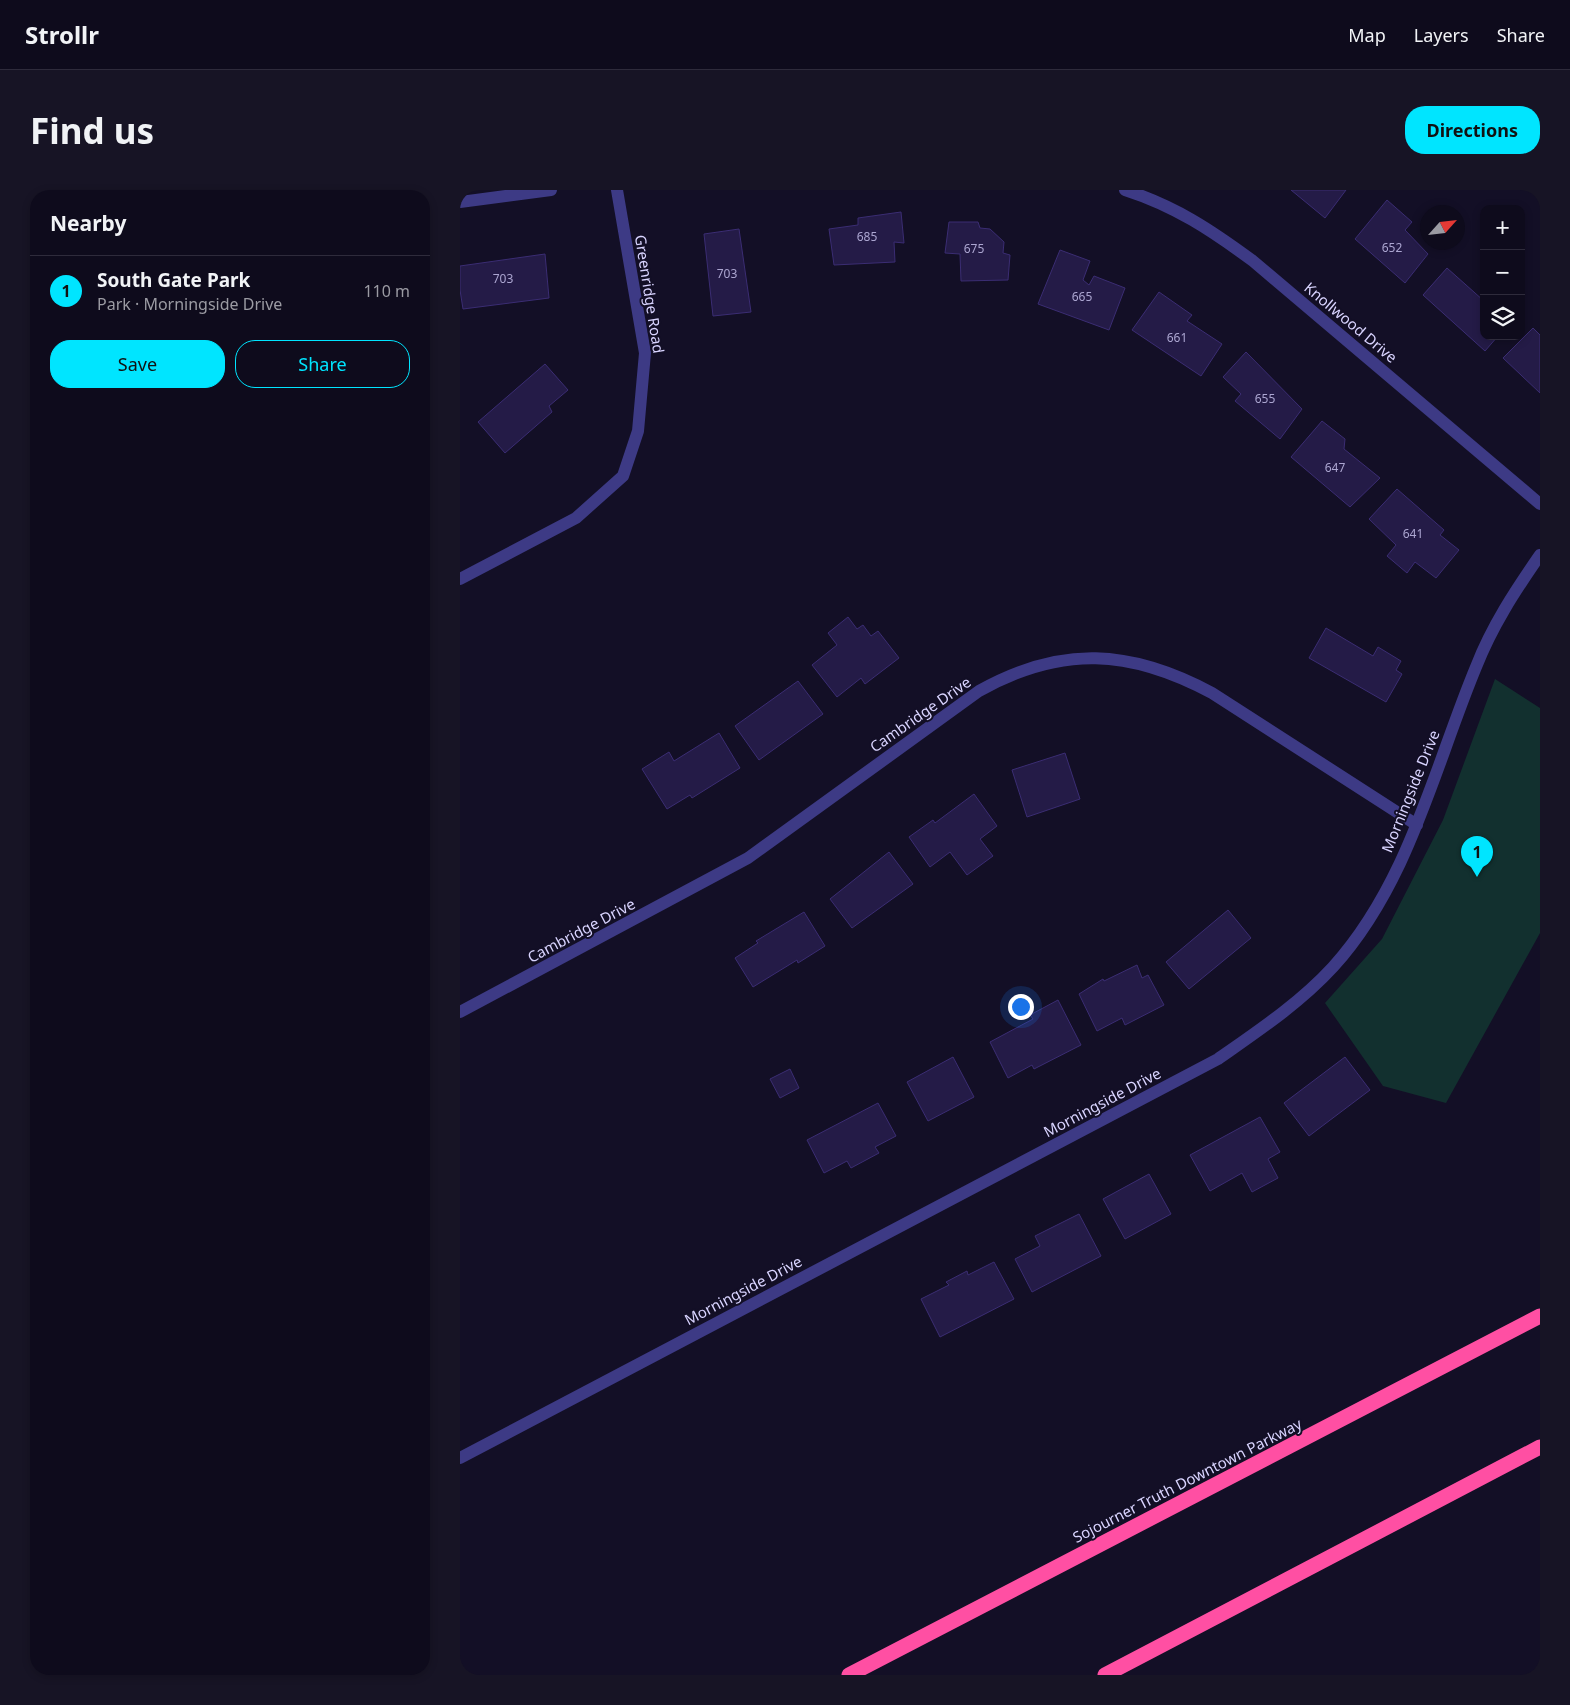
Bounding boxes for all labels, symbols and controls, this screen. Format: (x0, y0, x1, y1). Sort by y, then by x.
text: Strollr (25, 18, 99, 51)
text: Map (1348, 23, 1386, 47)
text: Layers (1414, 23, 1469, 47)
text: Share (1497, 23, 1545, 47)
button: Directions (1405, 106, 1540, 154)
text: Find us (30, 107, 154, 154)
north arrow (1420, 205, 1465, 250)
map controls (1480, 205, 1525, 340)
button: + (1480, 205, 1525, 250)
text: Nearby (50, 209, 126, 237)
house number: 685 (857, 228, 877, 245)
street label: Greenridge Road (631, 233, 669, 355)
house number: 652 (1382, 239, 1402, 256)
house number: 675 (964, 240, 984, 257)
button: − (1480, 250, 1525, 295)
house number: 703 (717, 265, 737, 282)
text: South Gate Park (97, 267, 250, 293)
house number: 703 (493, 270, 513, 287)
street label: Knollwood Drive (1300, 277, 1402, 367)
text: 1 (61, 280, 71, 302)
text: 110 m (363, 280, 410, 302)
house number: 665 (1072, 288, 1092, 305)
text: Park · Morningside Drive (97, 293, 282, 315)
button: layers (1480, 295, 1525, 340)
house number: 661 (1167, 329, 1187, 346)
button: Save (50, 340, 225, 388)
button: Share (235, 340, 410, 388)
house number: 655 (1255, 390, 1275, 407)
house number: 647 (1325, 459, 1345, 476)
house number: 641 (1403, 525, 1423, 542)
street label: Cambridge Drive (865, 672, 975, 756)
street label: Morningside Drive (1376, 727, 1444, 855)
pin: 1 (1461, 836, 1493, 877)
street label: Cambridge Drive (524, 893, 638, 967)
your location (1008, 994, 1034, 1020)
street label: Morningside Drive (1040, 1063, 1164, 1141)
street label: Morningside Drive (681, 1251, 805, 1329)
street label: Sojourner Truth Downtown Parkway (1069, 1413, 1305, 1547)

